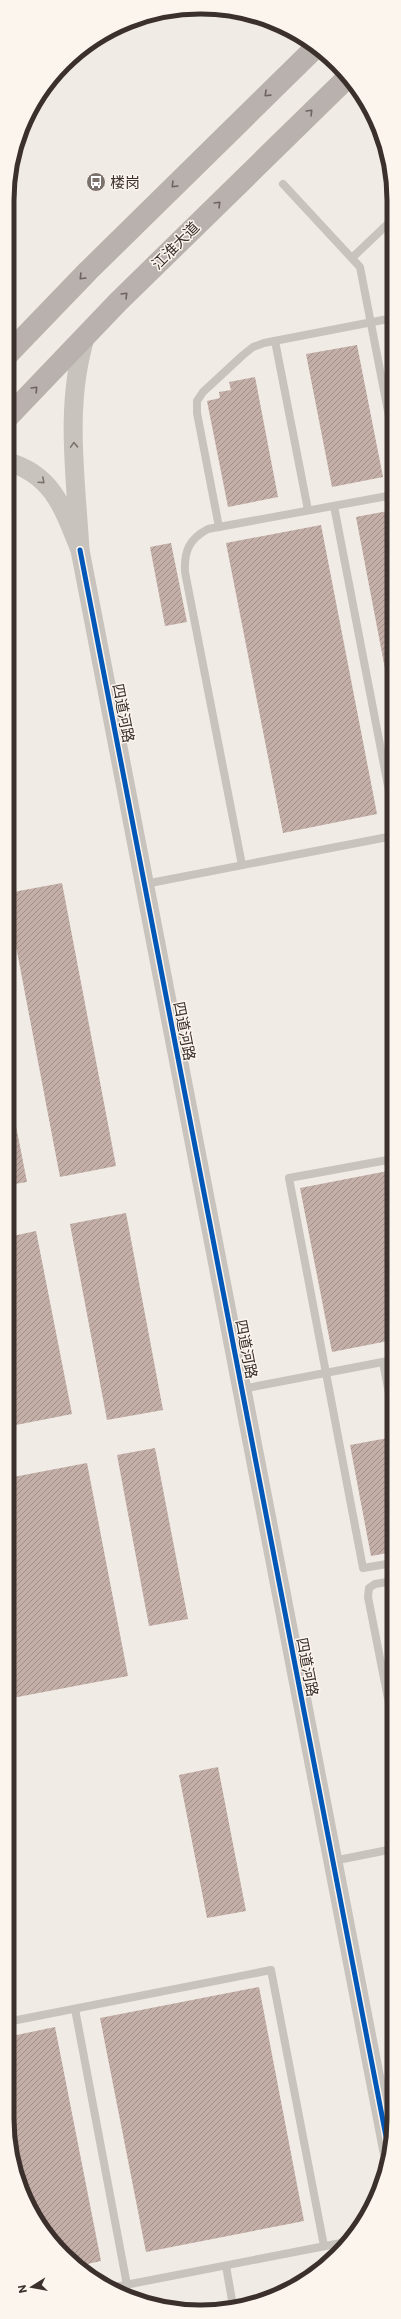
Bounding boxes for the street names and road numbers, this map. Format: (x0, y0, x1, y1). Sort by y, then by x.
street label: 江淮大道 (147, 217, 203, 273)
street label: 四道河路 (109, 682, 139, 744)
street label: 四道河路 (170, 1000, 200, 1062)
street label: 四道河路 (232, 1318, 262, 1380)
street label: 四道河路 (293, 1636, 323, 1698)

